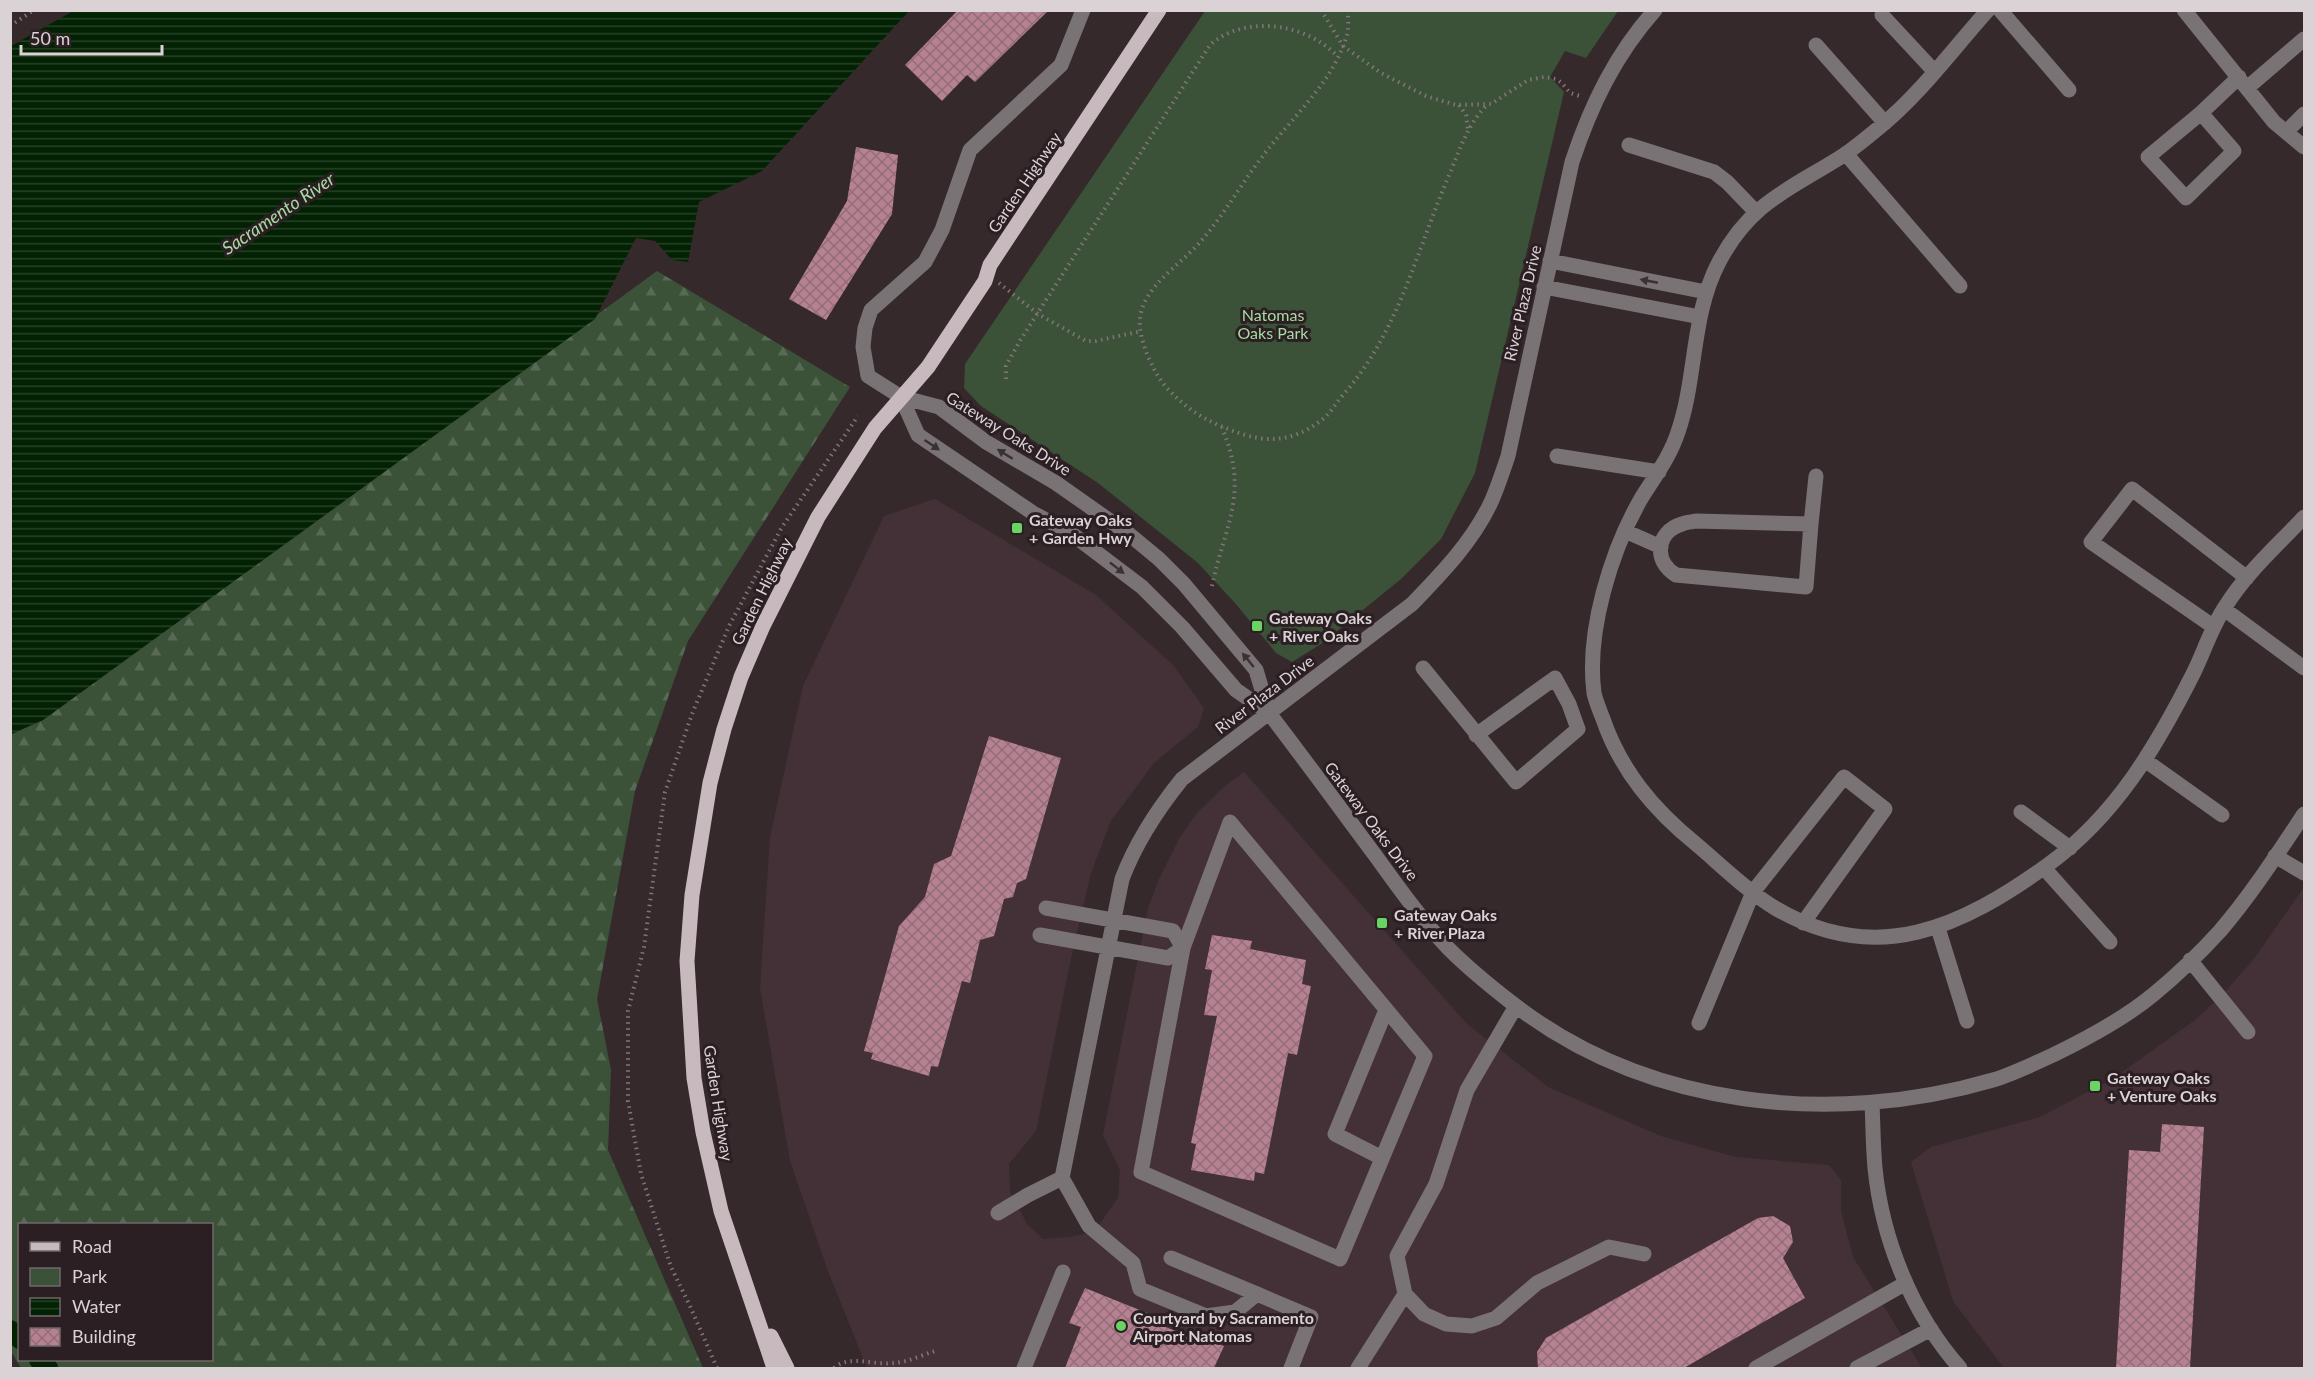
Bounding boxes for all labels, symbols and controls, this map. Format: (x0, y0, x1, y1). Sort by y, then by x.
scale bar (21, 18, 162, 56)
text: 50 m (30, 27, 70, 49)
street label: Garden Highway (983, 128, 1065, 236)
water label: Sacramento River (218, 167, 339, 259)
street label: River Plaza Drive (1499, 243, 1545, 363)
one-way arrow (1639, 276, 1658, 285)
park label: Natomas Oaks Park (1238, 305, 1309, 342)
street label: Gateway Oaks Drive (943, 387, 1075, 479)
one-way arrow (924, 439, 940, 451)
one-way arrow (997, 449, 1013, 460)
place label: Gateway Oaks + Garden Hwy (1029, 510, 1132, 547)
marker: Gateway Oaks + Garden Hwy (1010, 521, 1024, 535)
street label: Garden Highway (727, 534, 796, 648)
one-way arrow (1110, 561, 1125, 573)
place label: Gateway Oaks + River Oaks (1269, 608, 1372, 645)
marker: Gateway Oaks + River Oaks (1250, 619, 1264, 633)
street label: River Plaza Drive (1211, 651, 1317, 737)
one-way arrow (1241, 652, 1254, 668)
street label: Gateway Oaks Drive (1321, 758, 1423, 884)
place label: Gateway Oaks + River Plaza (1394, 905, 1497, 942)
marker: Gateway Oaks + River Plaza (1375, 916, 1389, 930)
street label: Garden Highway (700, 1044, 738, 1163)
place label: Gateway Oaks + Venture Oaks (2107, 1068, 2216, 1105)
marker: Gateway Oaks + Venture Oaks (2088, 1079, 2102, 1093)
legend (18, 1223, 213, 1361)
text: Road (72, 1235, 112, 1257)
text: Park (72, 1265, 108, 1287)
text: Water (72, 1295, 121, 1317)
place label: Courtyard by Sacramento Airport Natomas (1132, 1308, 1314, 1345)
marker: Courtyard by Sacramento Airport Natomas (1114, 1319, 1128, 1333)
text: Building (72, 1325, 136, 1347)

